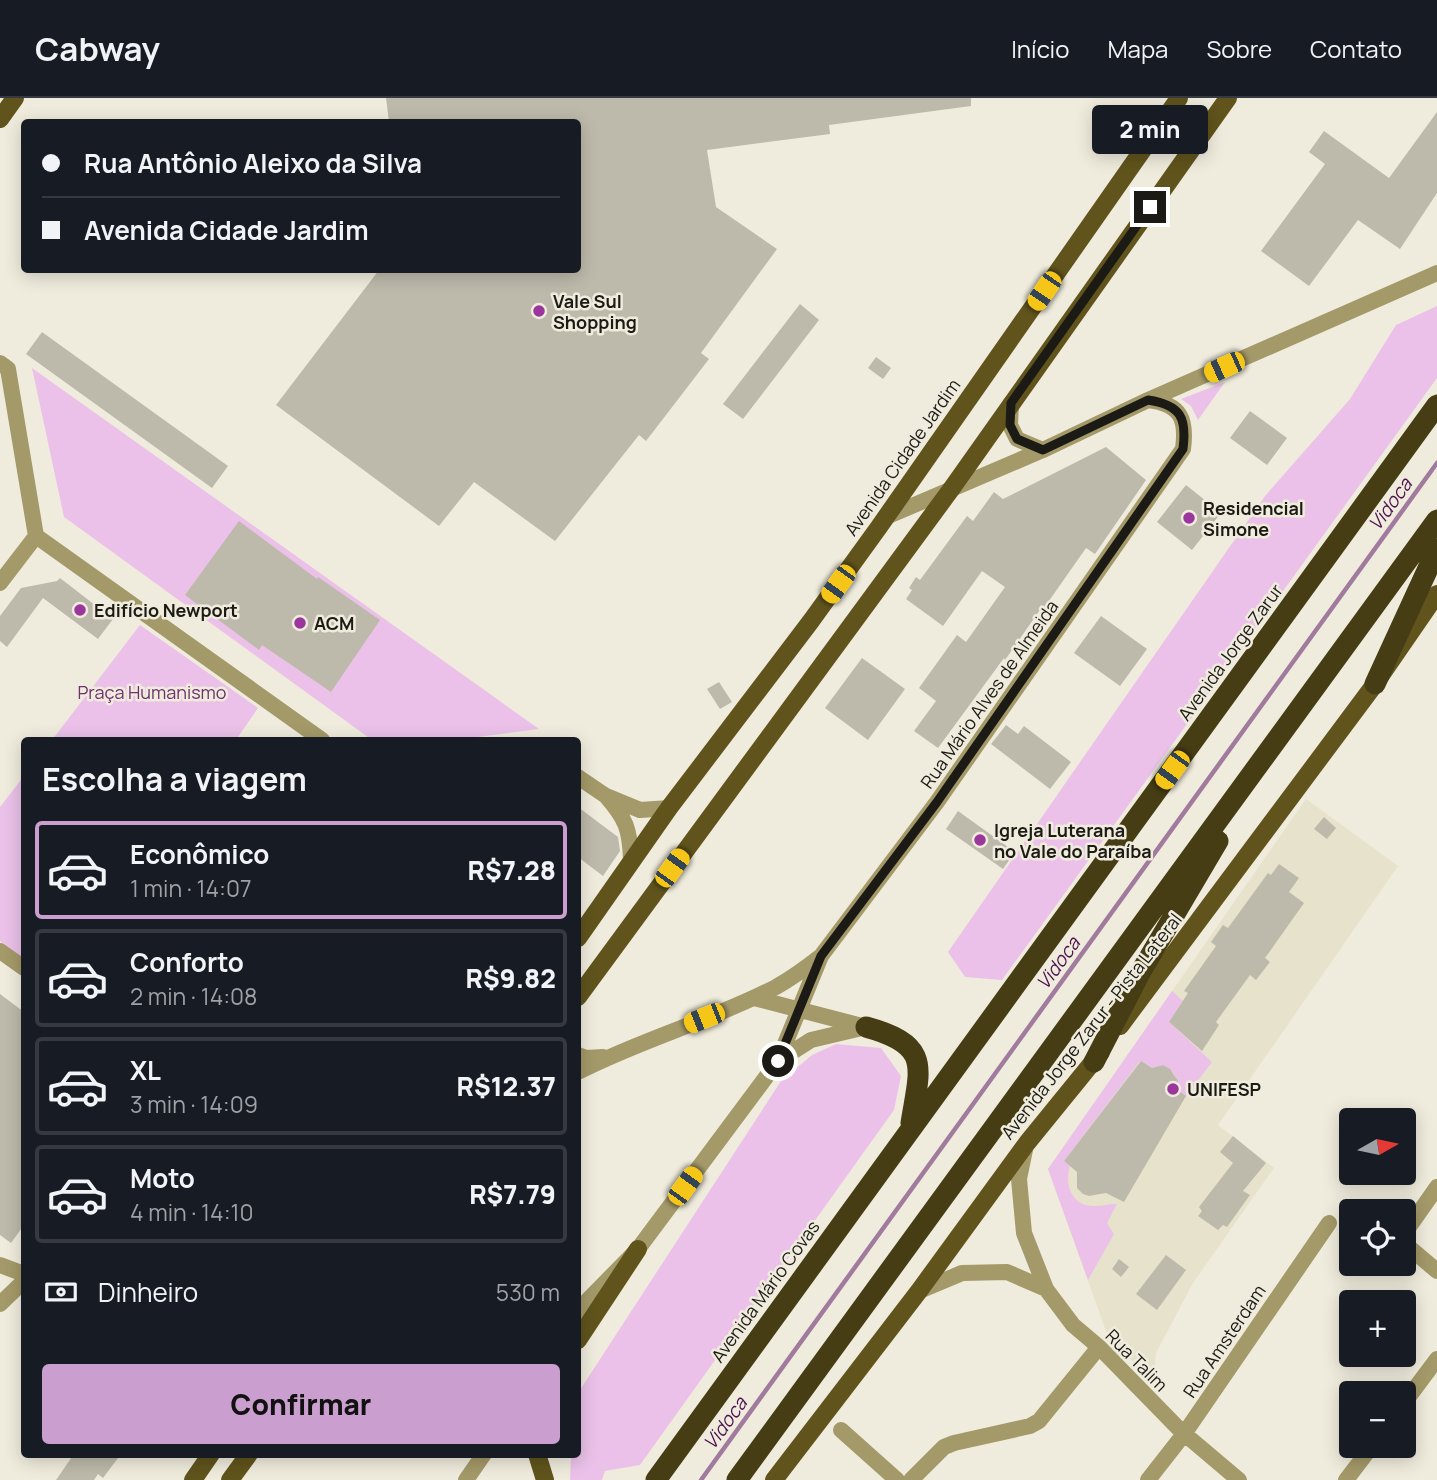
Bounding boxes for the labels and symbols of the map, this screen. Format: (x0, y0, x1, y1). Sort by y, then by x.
callout: 2 min (1092, 105, 1208, 154)
route end (1134, 191, 1166, 223)
car (1024, 268, 1065, 314)
place label: Vale Sul Shopping (553, 289, 637, 334)
marker: Vale Sul Shopping (531, 303, 547, 319)
car (1201, 349, 1248, 385)
street label: Avenida Cidade Jardim (839, 374, 965, 540)
water label: Vidoca (1362, 471, 1419, 536)
place label: Residencial Simone (1203, 496, 1304, 541)
marker: Residencial Simone (1181, 510, 1197, 526)
car (818, 561, 859, 607)
street label: Avenida Jorge Zarur (1172, 578, 1288, 725)
street label: Rua Mário Alves de Almeida (915, 595, 1063, 793)
place label: Edifício Newport (94, 598, 238, 622)
marker: Edifício Newport (72, 602, 88, 618)
place label: ACM (314, 611, 354, 635)
marker: ACM (292, 615, 308, 631)
park label: Praça Humanismo (78, 680, 226, 704)
car (1152, 747, 1193, 793)
place label: Igreja Luterana no Vale do Paraíba (994, 818, 1152, 863)
marker: Igreja Luterana no Vale do Paraíba (972, 832, 988, 848)
car (652, 845, 693, 891)
street label: Avenida Jorge Zarur - Pista Lateral (995, 908, 1187, 1144)
water label: Vidoca (1030, 930, 1087, 995)
car (681, 1000, 728, 1036)
route start (762, 1045, 794, 1077)
place label: UNIFESP (1187, 1077, 1261, 1101)
marker: UNIFESP (1165, 1081, 1181, 1097)
north arrow (1339, 1108, 1416, 1185)
car (665, 1163, 706, 1209)
street label: Avenida Mário Covas (705, 1215, 825, 1367)
street label: Rua Amsterdam (1177, 1280, 1271, 1402)
street label: Rua Talim (1101, 1324, 1173, 1396)
water label: Vidoca (697, 1390, 754, 1455)

